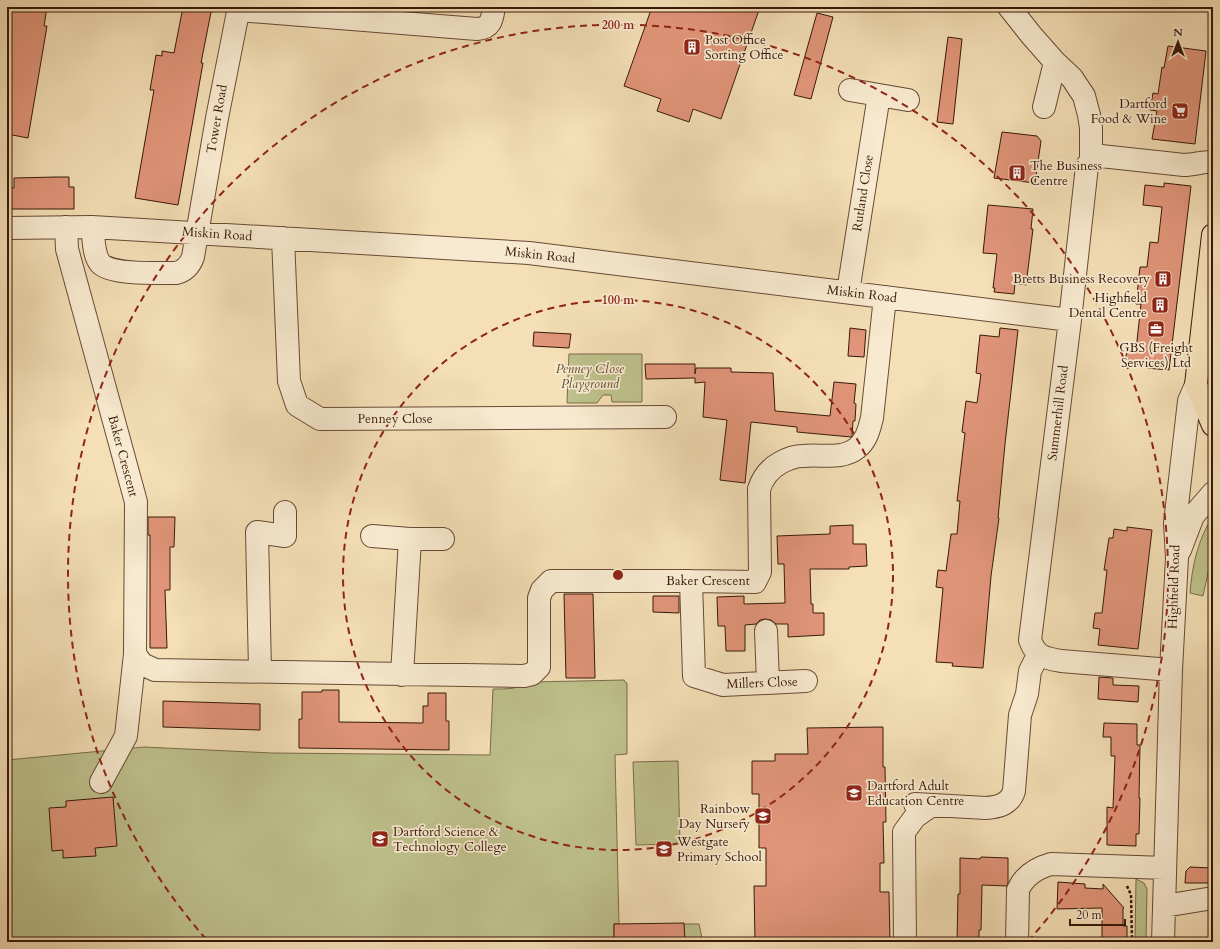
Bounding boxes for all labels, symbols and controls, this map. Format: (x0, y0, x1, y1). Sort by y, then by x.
text: 200 m (602, 17, 635, 33)
north arrow (1158, 22, 1198, 62)
text: N (1173, 25, 1183, 40)
place label: Post Office Sorting Office (705, 31, 784, 64)
building icon: Post Office Sorting Office (682, 37, 702, 57)
street label: Tower Road (202, 83, 232, 155)
place label: Dartford Food & Wine (1091, 95, 1167, 128)
supermarket icon: Dartford Food & Wine (1170, 101, 1190, 121)
street label: Rutland Close (848, 153, 878, 233)
place label: The Business Centre (1030, 157, 1102, 190)
building icon: The Business Centre (1007, 163, 1027, 183)
street label: Miskin Road (181, 223, 253, 245)
street label: Miskin Road (504, 242, 576, 268)
building icon: Bretts Business Recovery (1153, 269, 1173, 289)
place label: Bretts Business Recovery (1013, 270, 1150, 288)
street label: Miskin Road (826, 281, 898, 307)
place label: Highfield Dental Centre (1069, 289, 1147, 322)
text: 100 m (602, 292, 635, 308)
building icon: Highfield Dental Centre (1150, 295, 1170, 315)
office icon: GBS (Freight Services) Ltd (1146, 319, 1166, 339)
place label: GBS (Freight Services) Ltd (1119, 339, 1193, 372)
park label: Penney Close Playground (556, 360, 625, 393)
street label: Summerhill Road (1043, 364, 1073, 462)
street label: Penney Close (357, 410, 433, 428)
street label: Baker Crescent (103, 413, 143, 499)
street label: Highfield Road (1164, 544, 1184, 630)
centre of rings (611, 568, 625, 582)
street label: Baker Crescent (666, 572, 750, 590)
street label: Millers Close (726, 673, 798, 693)
place label: Dartford Adult Education Centre (867, 777, 964, 810)
school or university icon: Dartford Adult Education Centre (844, 783, 864, 803)
place label: Rainbow Day Nursery (679, 800, 751, 833)
school or university icon: Rainbow Day Nursery (753, 806, 773, 826)
place label: Dartford Science & Technology College (393, 823, 507, 856)
school or university icon: Dartford Science & Technology College (370, 829, 390, 849)
place label: Westgate Primary School (676, 833, 762, 866)
school or university icon: Westgate Primary School (654, 839, 674, 859)
scale bar (1070, 901, 1125, 927)
text: 20 m (1076, 907, 1103, 923)

